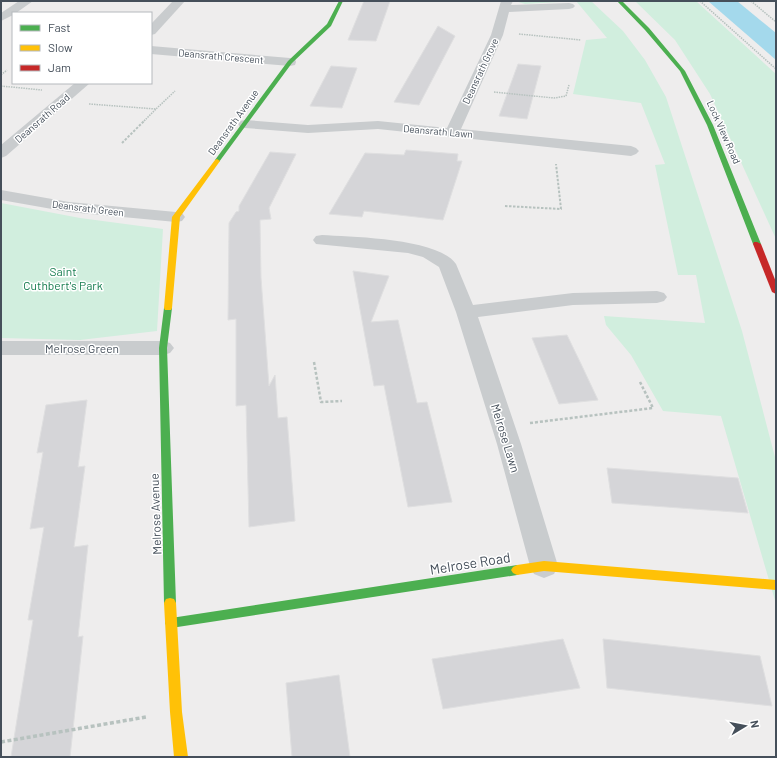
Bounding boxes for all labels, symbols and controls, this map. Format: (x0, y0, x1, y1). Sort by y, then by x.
legend (12, 12, 152, 84)
text: Fast (48, 20, 71, 34)
street label: Deansrath Grove (459, 36, 501, 106)
text: Slow (48, 40, 73, 54)
street label: Deansrath Crescent (178, 46, 265, 66)
text: Jam (48, 60, 71, 74)
street label: Deansrath Avenue (205, 87, 261, 157)
street label: Deansrath Road (12, 91, 72, 145)
street label: Lock View Road (705, 98, 743, 166)
street label: Deansrath Lawn (403, 122, 473, 140)
street label: Deansrath Green (51, 198, 125, 218)
park label: Saint Cuthbert's Park (23, 264, 103, 292)
street label: Melrose Green (45, 341, 119, 355)
street label: Melrose Lawn (489, 402, 523, 474)
street label: Melrose Avenue (147, 473, 163, 555)
street label: Melrose Road (429, 548, 511, 578)
north arrow (725, 706, 765, 746)
text: N (748, 719, 762, 729)

